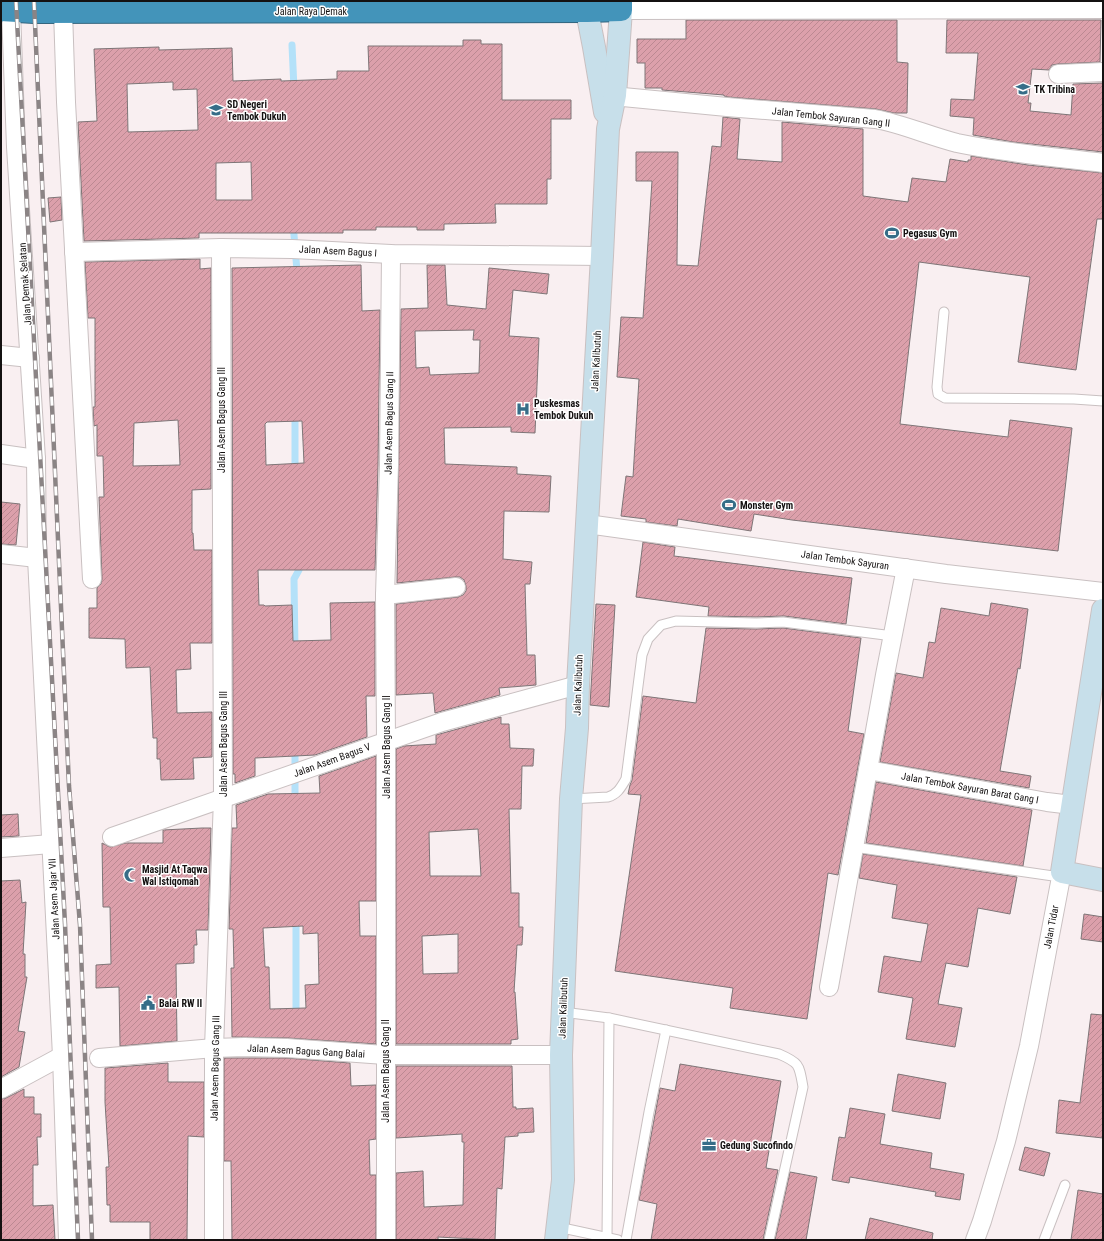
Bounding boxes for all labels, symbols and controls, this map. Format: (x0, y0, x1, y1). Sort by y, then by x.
street label: Jalan Raya Demak (275, 6, 348, 17)
school or university icon: TK Tribina (1015, 81, 1031, 97)
place label: TK Tribina (1034, 84, 1075, 95)
place label: SD Negeri Tembok Dukuh (227, 99, 286, 122)
school or university icon: SD Negeri Tembok Dukuh (208, 102, 224, 118)
street label: Jalan Tembok Sayuran Gang II (771, 105, 891, 129)
sports icon: Pegasus Gym (884, 225, 900, 241)
place label: Pegasus Gym (903, 228, 957, 239)
street label: Jalan Demak Selatan (17, 242, 33, 326)
street label: Jalan Asem Bagus I (299, 243, 377, 259)
street label: Jalan Kalibutuh (589, 330, 603, 392)
street label: Jalan Asem Bagus Gang III (216, 367, 227, 473)
street label: Jalan Asem Bagus Gang II (383, 371, 395, 475)
place label: Puskesmas Tembok Dukuh (534, 398, 593, 421)
hospital icon: Puskesmas Tembok Dukuh (515, 401, 531, 417)
sports icon: Monster Gym (721, 497, 737, 513)
place label: Monster Gym (740, 500, 793, 511)
street label: Jalan Tembok Sayuran (800, 548, 890, 572)
street label: Jalan Kalibutuh (571, 654, 585, 716)
street label: Jalan Asem Bagus Gang III (218, 691, 229, 797)
street label: Jalan Asem Bagus Gang II (381, 695, 392, 799)
street label: Jalan Asem Bagus V (292, 741, 372, 779)
street label: Jalan Tembok Sayuran Barat Gang I (900, 770, 1040, 806)
street label: Jalan Asem Jajar VII (46, 858, 62, 940)
place label: Masjid At Taqwa Wal Istiqomah (142, 864, 208, 887)
mosque icon: Masjid At Taqwa Wal Istiqomah (123, 867, 139, 883)
street label: Jalan Tidar (1041, 904, 1061, 950)
street label: Jalan Kalibutuh (556, 977, 570, 1039)
public building icon: Balai RW II (140, 995, 156, 1011)
place label: Balai RW II (159, 998, 202, 1009)
street label: Jalan Asem Bagus Gang III (209, 1015, 221, 1121)
street label: Jalan Asem Bagus Gang II (380, 1019, 391, 1123)
street label: Jalan Asem Bagus Gang Balai (247, 1042, 365, 1060)
office icon: Gedung Sucofindo (701, 1137, 717, 1153)
place label: Gedung Sucofindo (720, 1140, 793, 1151)

